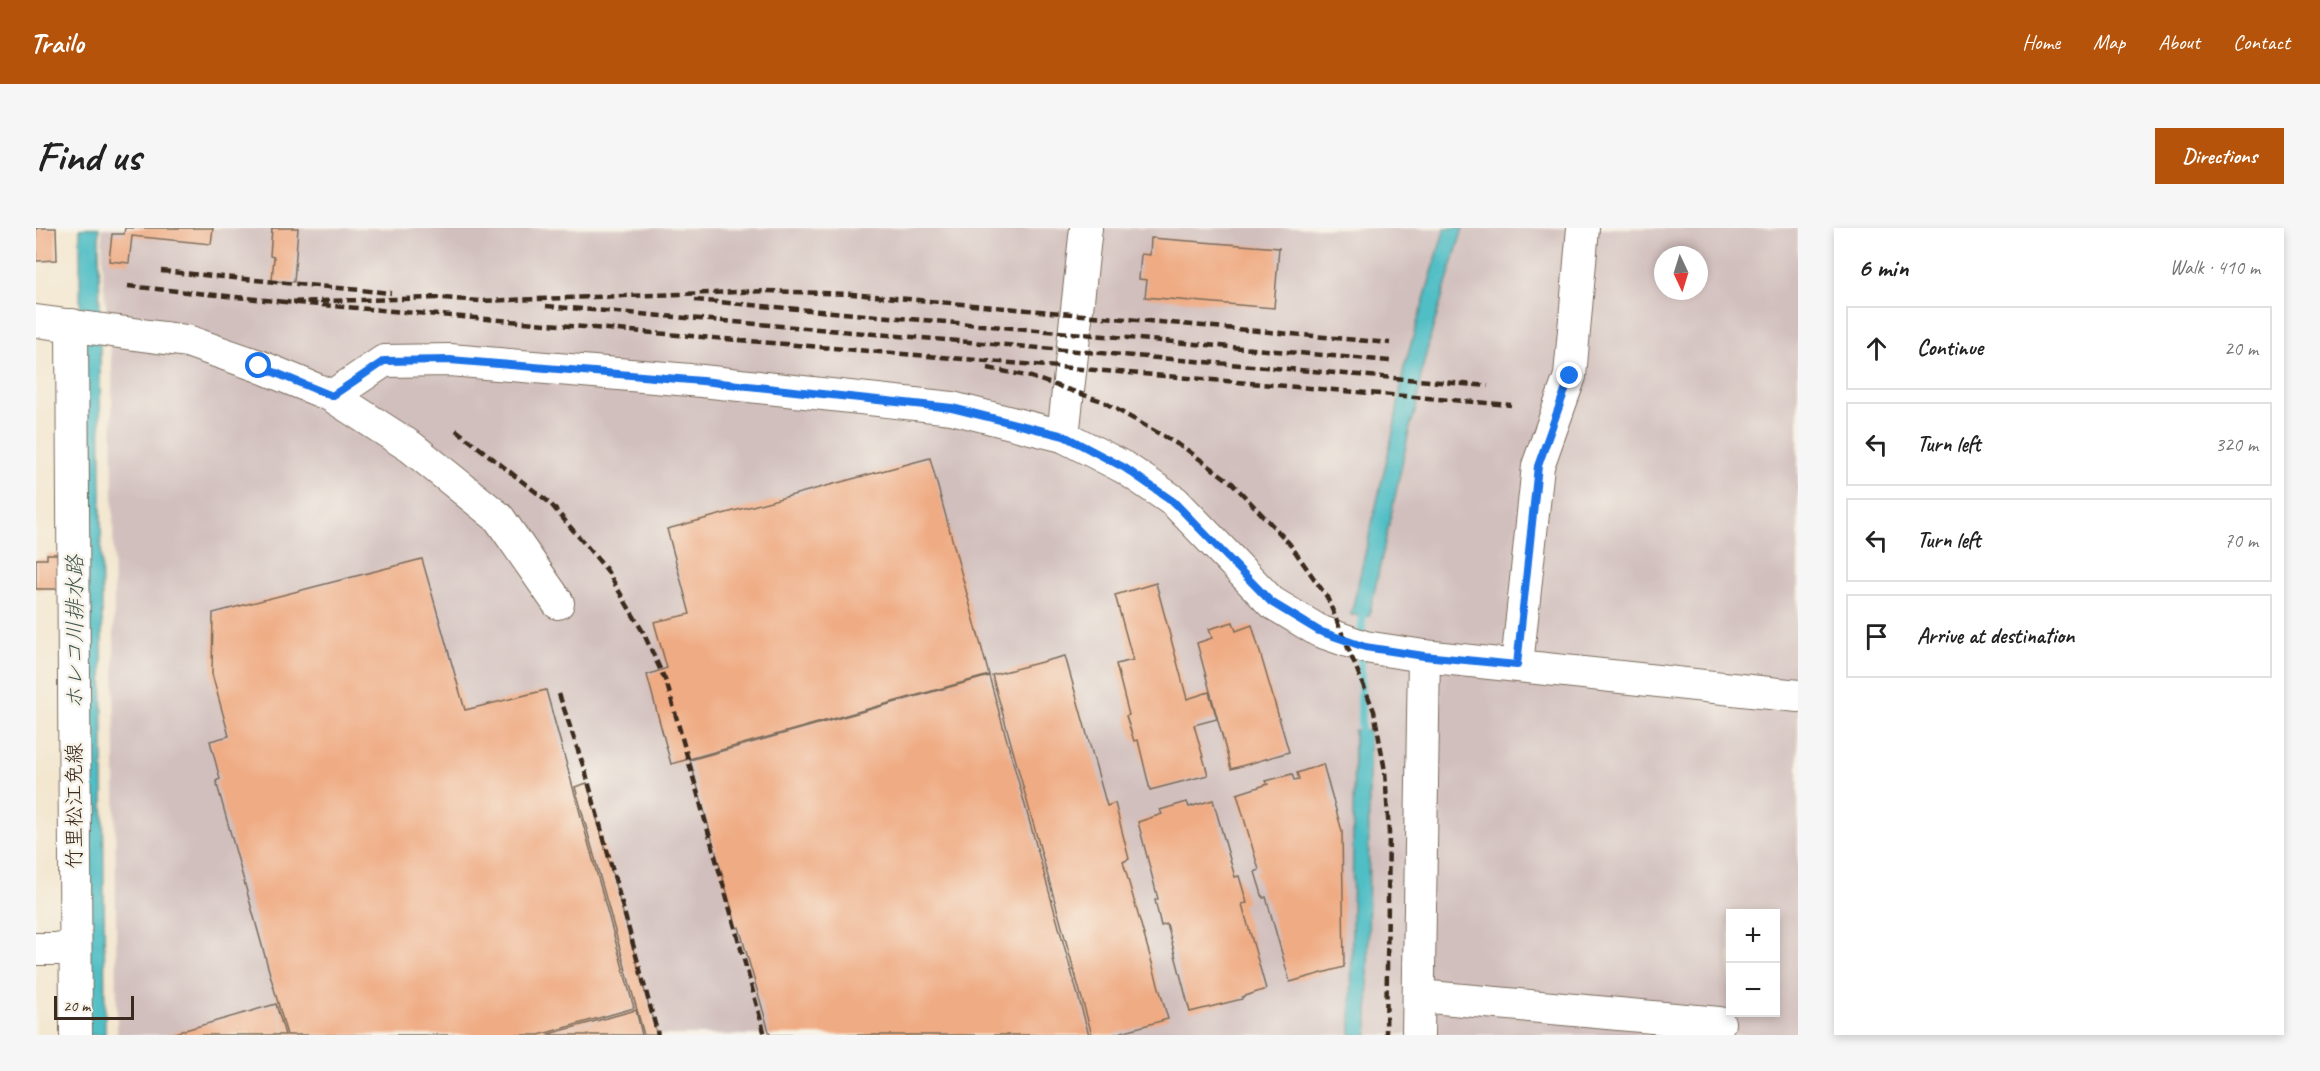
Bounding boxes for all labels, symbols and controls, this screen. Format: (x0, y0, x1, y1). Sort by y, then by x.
text: Trailo (30, 25, 84, 60)
text: Home (2022, 29, 2060, 55)
text: Map (2093, 29, 2125, 55)
text: About (2158, 29, 2200, 55)
text: Contact (2233, 29, 2290, 55)
button: Directions (2155, 128, 2284, 184)
text: Find us (36, 130, 141, 183)
north arrow (1654, 246, 1708, 300)
text: 6 min (1858, 251, 1908, 284)
text: Walk · 410 m (2170, 255, 2260, 280)
icon: ahead (1860, 332, 1893, 365)
text: Continue (1917, 334, 1983, 362)
text: 20 m (2224, 336, 2258, 361)
route start (245, 352, 271, 378)
route end (1556, 362, 1582, 388)
icon: left (1860, 428, 1893, 461)
text: Turn left (1917, 430, 1981, 458)
text: 320 m (2215, 432, 2258, 457)
icon: left (1860, 524, 1893, 557)
text: Turn left (1917, 526, 1981, 554)
text: 70 m (2224, 528, 2258, 553)
water label: ホレコ川排水路 (61, 553, 89, 709)
icon: arrive (1860, 620, 1893, 653)
text: Arrive at destination (1917, 622, 2074, 650)
street label: 竹里松江免線 (61, 743, 87, 869)
map controls (1726, 909, 1780, 1017)
button: + (1726, 909, 1780, 963)
button: − (1726, 963, 1780, 1017)
scale bar (54, 993, 134, 1020)
text: 20 m (63, 996, 90, 1016)

